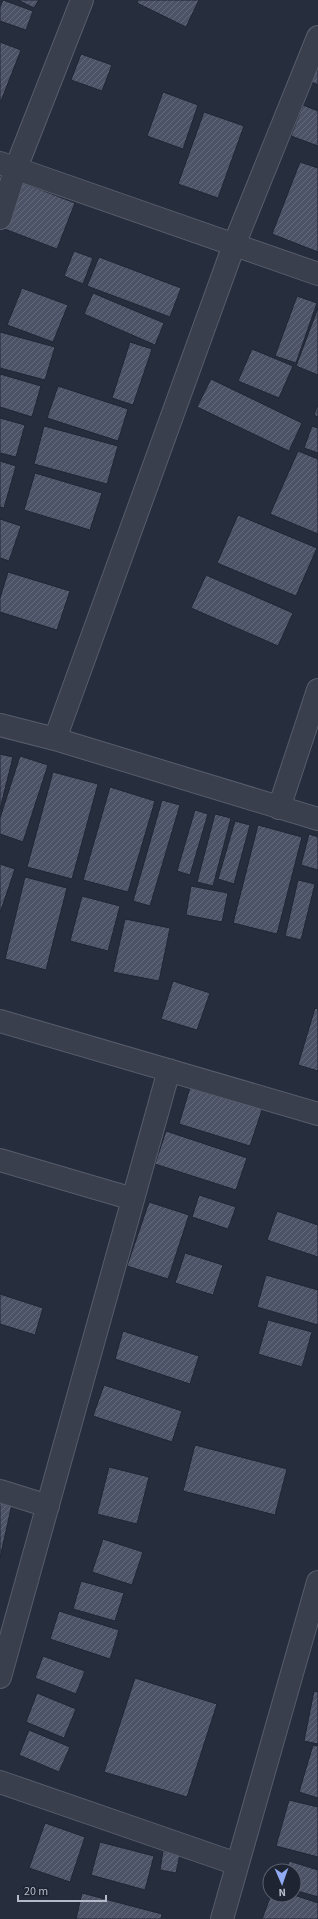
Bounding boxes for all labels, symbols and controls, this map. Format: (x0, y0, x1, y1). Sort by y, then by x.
north arrow (262, 1863, 302, 1903)
scale bar (18, 1877, 106, 1903)
text: 20 m (24, 1883, 48, 1900)
text: N (278, 1885, 286, 1900)

